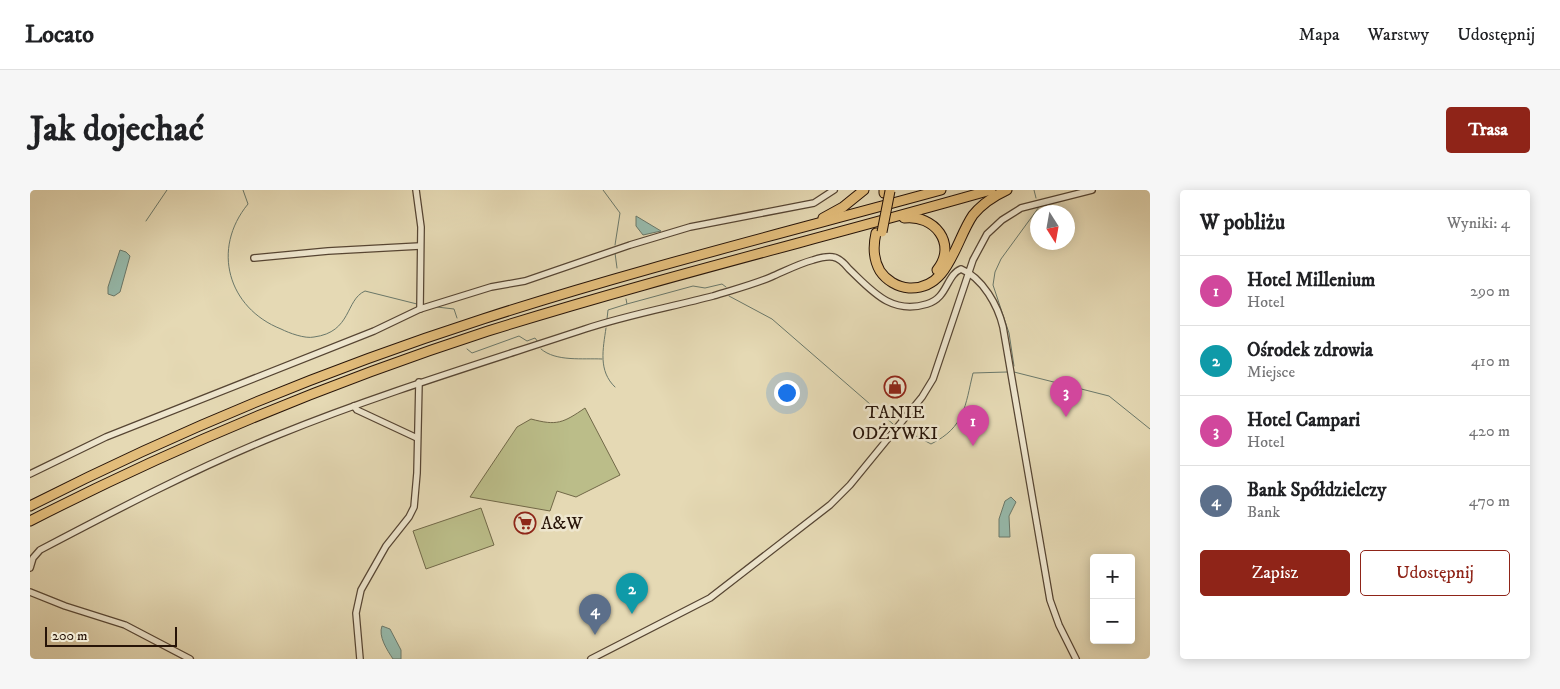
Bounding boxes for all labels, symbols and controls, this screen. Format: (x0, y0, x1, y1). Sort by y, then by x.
text: Locato (25, 20, 94, 50)
text: Mapa (1299, 24, 1340, 46)
text: Warstwy (1368, 24, 1429, 46)
text: Udostępnij (1457, 24, 1535, 46)
button: Trasa (1446, 107, 1530, 153)
text: Jak dojechać (30, 108, 204, 152)
north arrow (1030, 205, 1075, 250)
text: W pobliżu (1200, 210, 1285, 236)
text: Wyniki: 4 (1447, 213, 1510, 233)
text: Hotel Millenium (1247, 269, 1375, 292)
text: 1 (1213, 281, 1219, 301)
text: 290 m (1470, 281, 1510, 301)
text: Hotel (1247, 292, 1285, 312)
text: Ośrodek zdrowia (1247, 339, 1373, 362)
text: 2 (1212, 351, 1220, 371)
text: 410 m (1471, 351, 1510, 371)
text: Miejsce (1247, 362, 1295, 382)
shop icon: TANIE ODŻYWKI (883, 375, 907, 399)
pin: 3 (1050, 376, 1082, 417)
your location (774, 380, 800, 406)
place label: TANIE ODŻYWKI (852, 402, 938, 445)
pin: 1 (957, 405, 989, 446)
text: Hotel Campari (1247, 409, 1360, 432)
text: 3 (1213, 421, 1219, 441)
text: 420 m (1469, 421, 1510, 441)
text: Hotel (1247, 432, 1285, 452)
text: Bank Spółdzielczy (1247, 479, 1386, 502)
text: 4 (1211, 491, 1221, 511)
text: 470 m (1469, 491, 1510, 511)
text: Bank (1247, 502, 1280, 522)
supermarket icon: A&W (513, 511, 537, 535)
place label: A&W (541, 513, 583, 535)
button: Zapisz (1200, 550, 1350, 596)
button: Udostępnij (1360, 550, 1510, 596)
map controls (1090, 554, 1135, 644)
button: + (1090, 554, 1135, 599)
pin: 2 (616, 573, 648, 614)
pin: 4 (579, 594, 611, 635)
button: − (1090, 599, 1135, 644)
scale bar (45, 624, 178, 647)
text: 200 m (52, 627, 87, 645)

